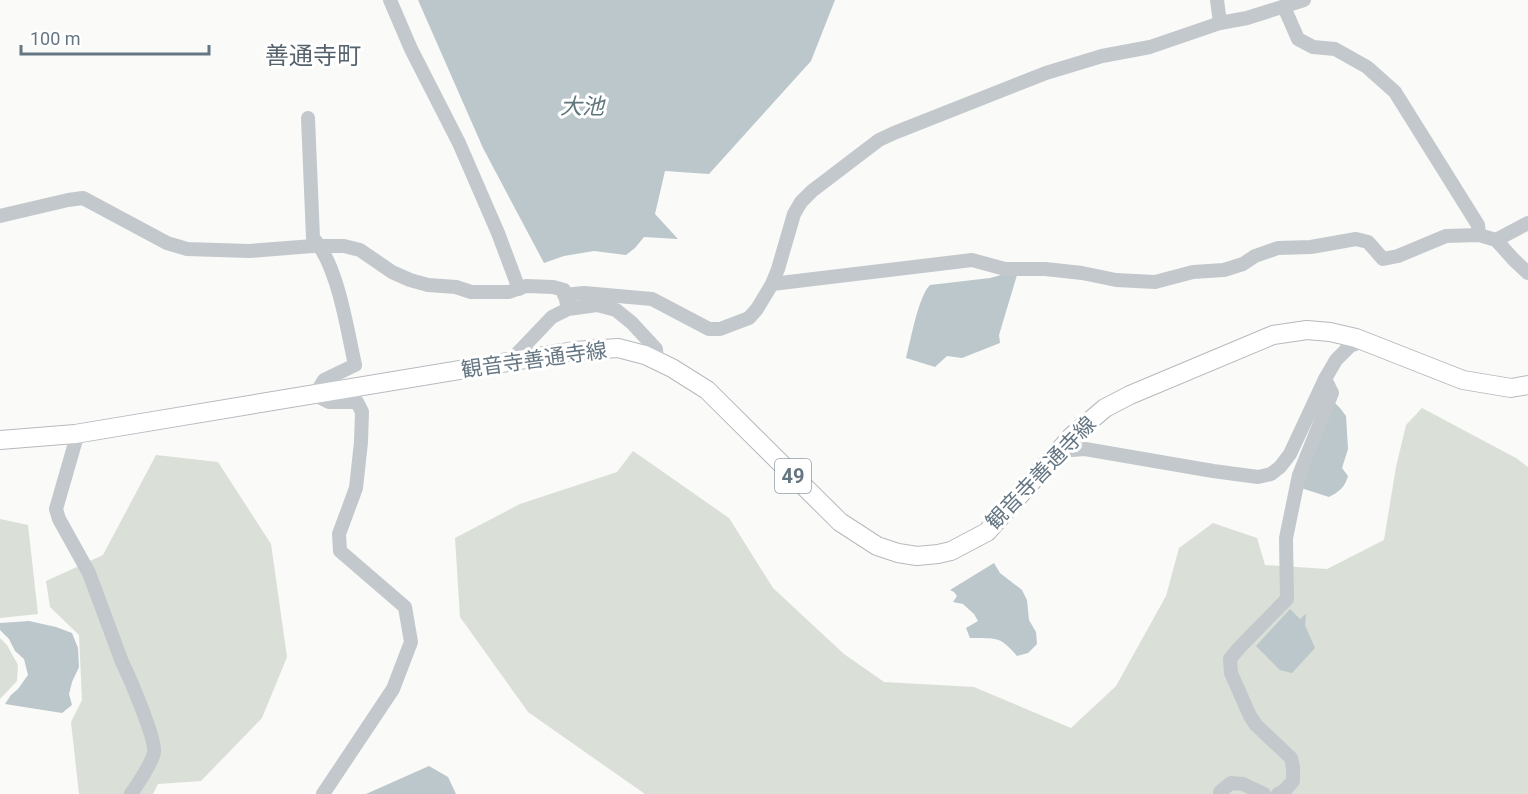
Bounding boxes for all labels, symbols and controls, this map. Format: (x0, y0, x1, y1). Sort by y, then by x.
scale bar (21, 18, 208, 56)
text: 100 m (30, 28, 81, 49)
district label: 善通寺町 (265, 42, 361, 70)
water label: 大池 (560, 94, 606, 119)
street label: 観音寺善通寺線 (460, 338, 608, 382)
street label: 観音寺善通寺線 (981, 412, 1101, 534)
road number: 49 (775, 459, 811, 493)

